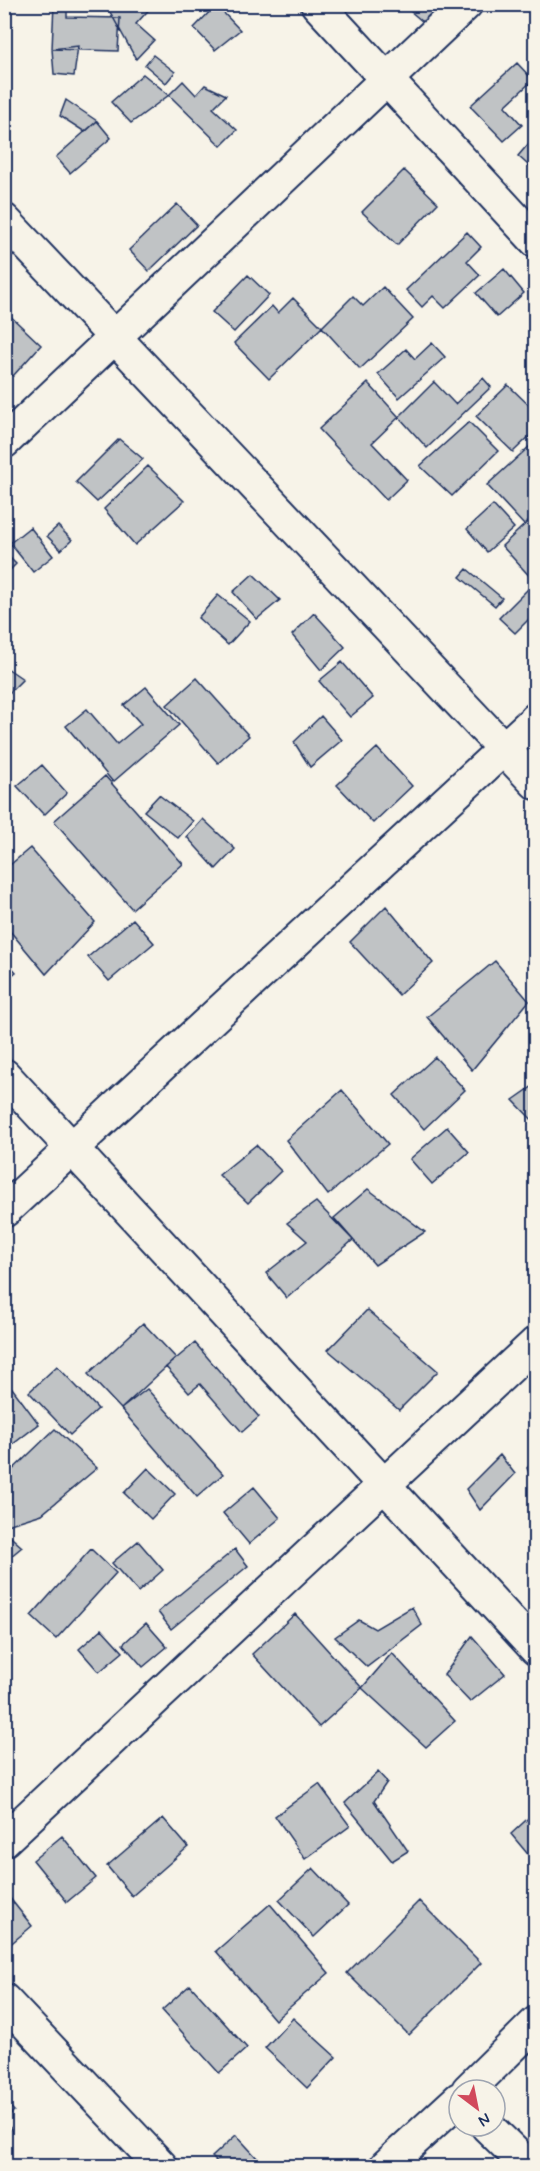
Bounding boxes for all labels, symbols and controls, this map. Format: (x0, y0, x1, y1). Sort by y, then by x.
north arrow (447, 2078, 507, 2138)
text: N (474, 2108, 494, 2131)

